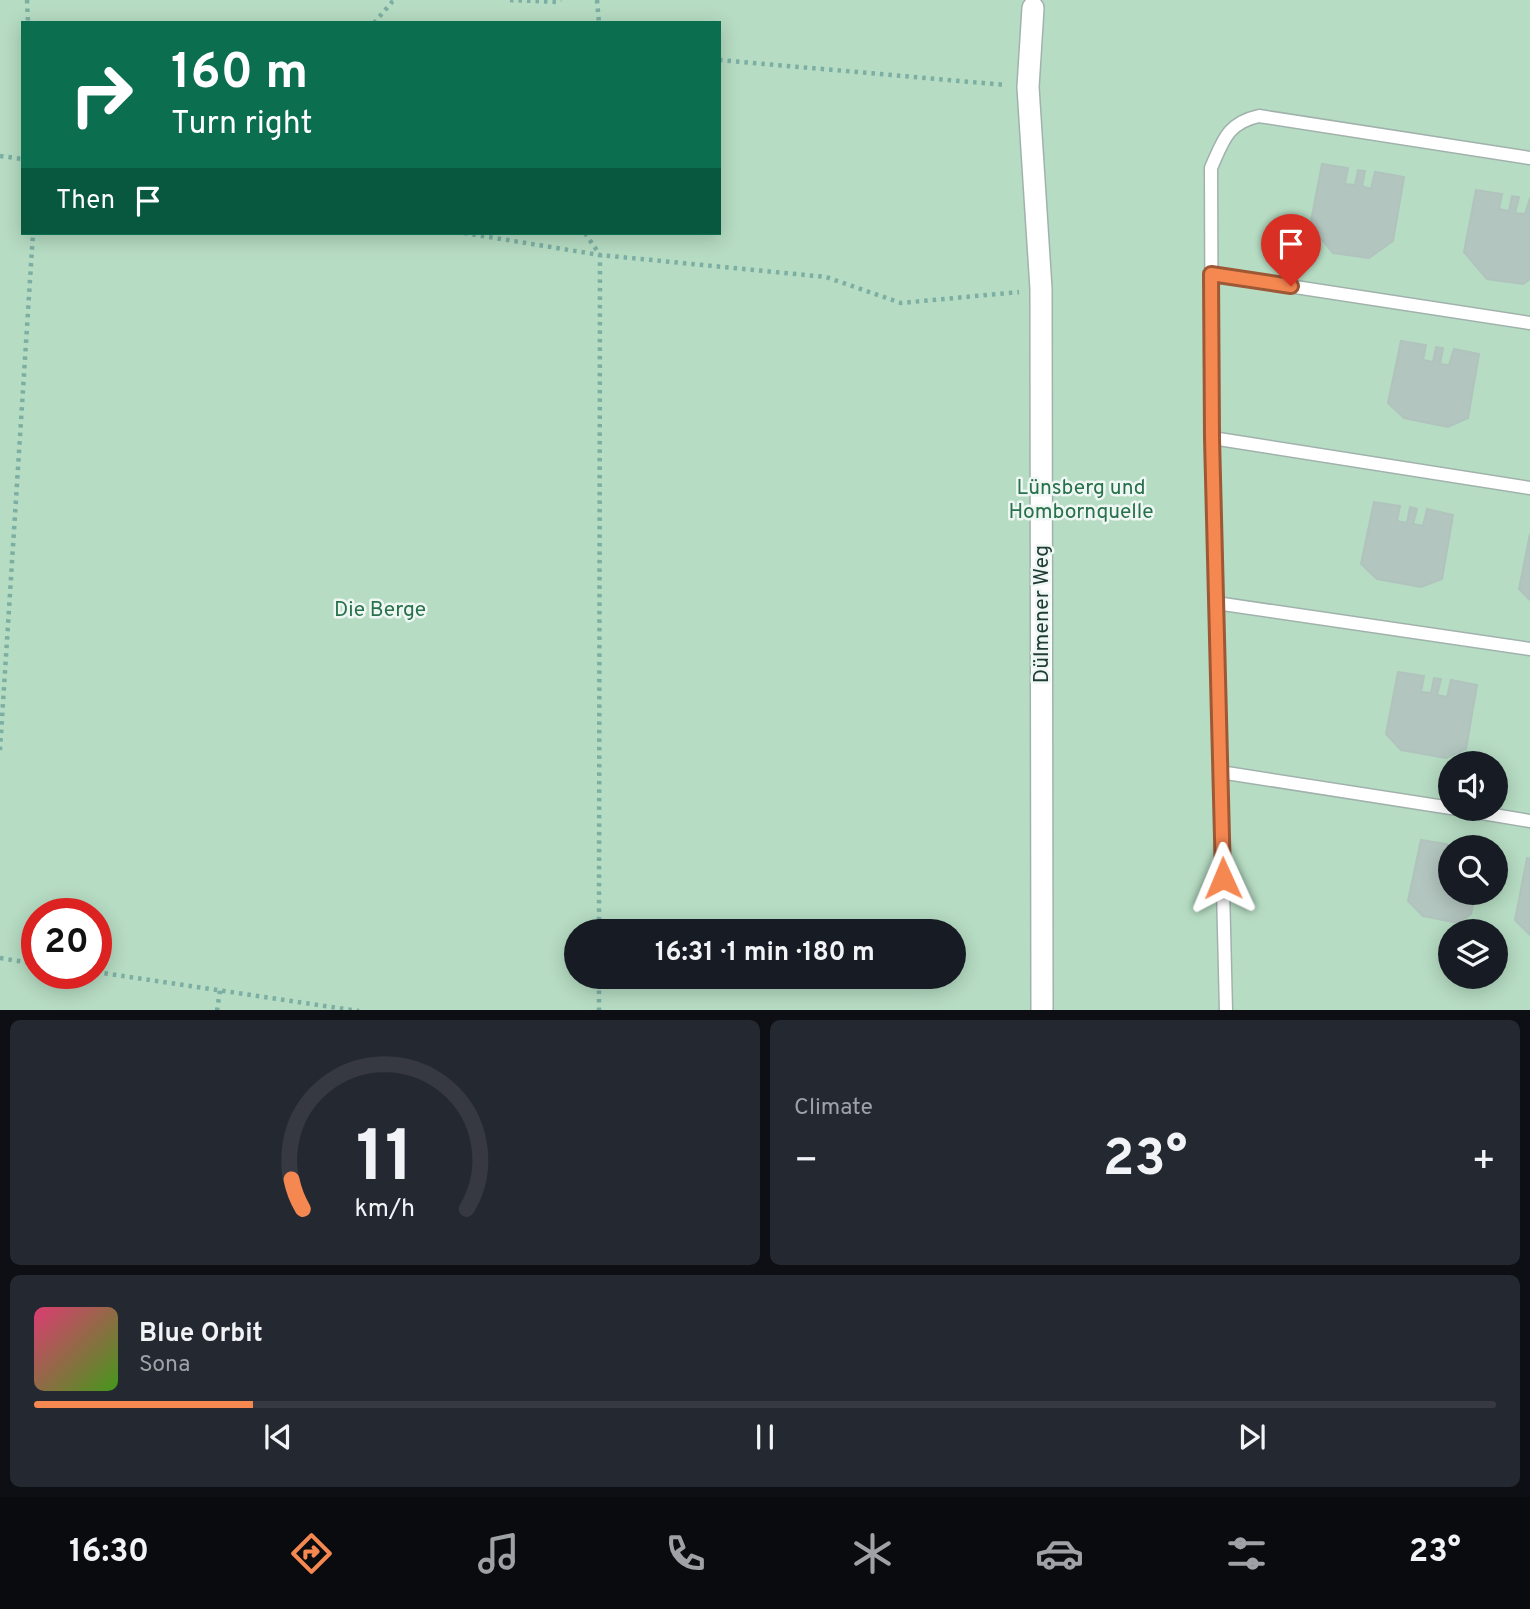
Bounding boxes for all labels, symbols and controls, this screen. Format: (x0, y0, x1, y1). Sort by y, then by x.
text: 160 m (171, 44, 308, 106)
icon: right (56, 49, 147, 140)
text: Turn right (171, 105, 313, 145)
icon: arrive (129, 182, 167, 220)
text: Then (56, 185, 115, 218)
pin (1261, 214, 1321, 286)
icon: arrive (1272, 225, 1310, 263)
park label: Lünsberg und Hombornquelle (1008, 475, 1154, 526)
street label: Dülmener Weg (1029, 545, 1056, 683)
park label: Die Berge (334, 597, 426, 624)
map controls (1438, 751, 1508, 989)
button: sound (1438, 751, 1508, 821)
button: search (1438, 835, 1508, 905)
position arrow (1186, 841, 1260, 915)
speed limit sign: 20 (21, 898, 112, 989)
button: layers (1438, 919, 1508, 989)
text: 16:31 · 1 min · 180 m (655, 937, 875, 970)
text: Climate (794, 1094, 873, 1123)
text: 11 (356, 1115, 414, 1207)
text: 23° (1103, 1128, 1187, 1194)
text: − (794, 1138, 819, 1187)
text: + (1471, 1138, 1496, 1187)
text: km/h (355, 1193, 415, 1225)
text: Blue Orbit (139, 1318, 263, 1351)
text: Sona (139, 1351, 190, 1380)
icon: previous (259, 1418, 297, 1456)
icon: pause (746, 1418, 784, 1456)
icon: next (1233, 1418, 1271, 1456)
icon: directions (287, 1529, 336, 1578)
icon: music (474, 1529, 523, 1578)
icon: phone (661, 1529, 710, 1578)
icon: climate (848, 1529, 897, 1578)
icon: car (1035, 1529, 1084, 1578)
icon: filters (1222, 1529, 1271, 1578)
text: 16:30 (69, 1533, 149, 1573)
text: 23° (1409, 1533, 1461, 1573)

